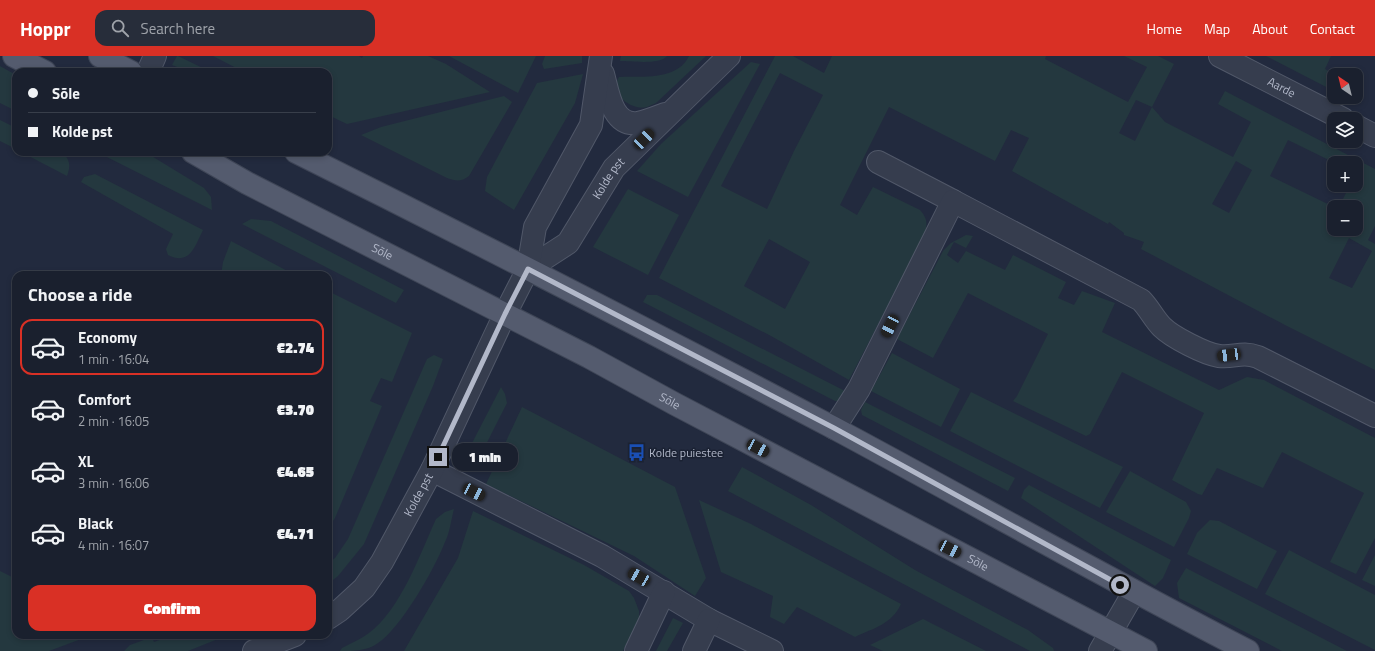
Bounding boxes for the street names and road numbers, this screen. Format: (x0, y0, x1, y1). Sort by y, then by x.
street label: Aarde (1264, 72, 1299, 102)
street label: Kolde pst (587, 152, 629, 203)
street label: Sõle (368, 238, 396, 265)
street label: Sõle (656, 387, 684, 414)
street label: Kolde pst (398, 469, 438, 520)
street label: Sõle (964, 549, 992, 576)

